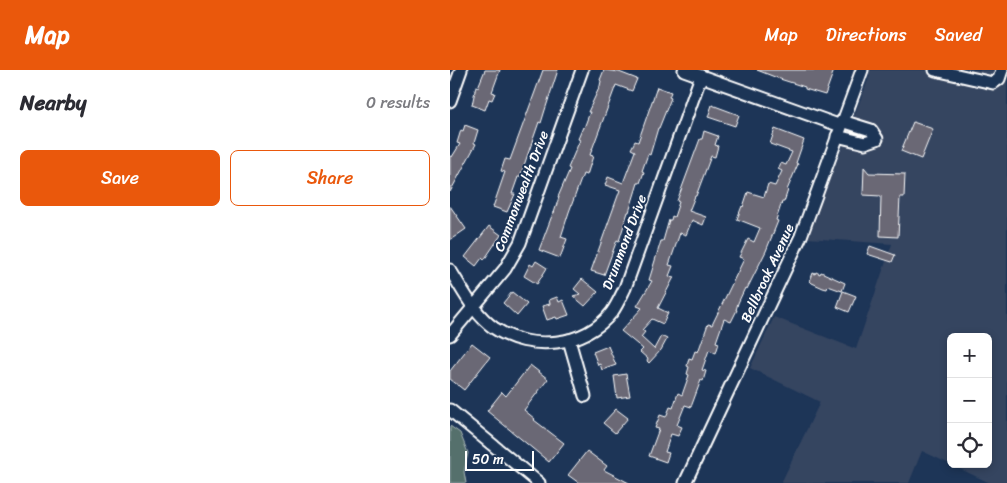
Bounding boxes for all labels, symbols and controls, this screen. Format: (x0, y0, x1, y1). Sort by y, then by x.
text: Map (25, 14, 69, 56)
text: Map (765, 19, 798, 51)
text: Directions (826, 19, 907, 51)
text: Saved (935, 19, 982, 51)
text: Nearby (20, 84, 86, 122)
text: 0 results (366, 88, 430, 117)
street label: Commonwealth Drive (487, 127, 556, 255)
button: Save (20, 150, 220, 206)
button: Share (230, 150, 430, 206)
street label: Drummond Drive (595, 191, 654, 294)
street label: Bellbrook Avenue (734, 219, 802, 327)
map controls (947, 333, 992, 468)
button: + (947, 333, 992, 378)
button: − (947, 378, 992, 423)
button: locate (947, 423, 992, 468)
text: 50 m (472, 447, 504, 472)
scale bar (465, 448, 534, 471)

